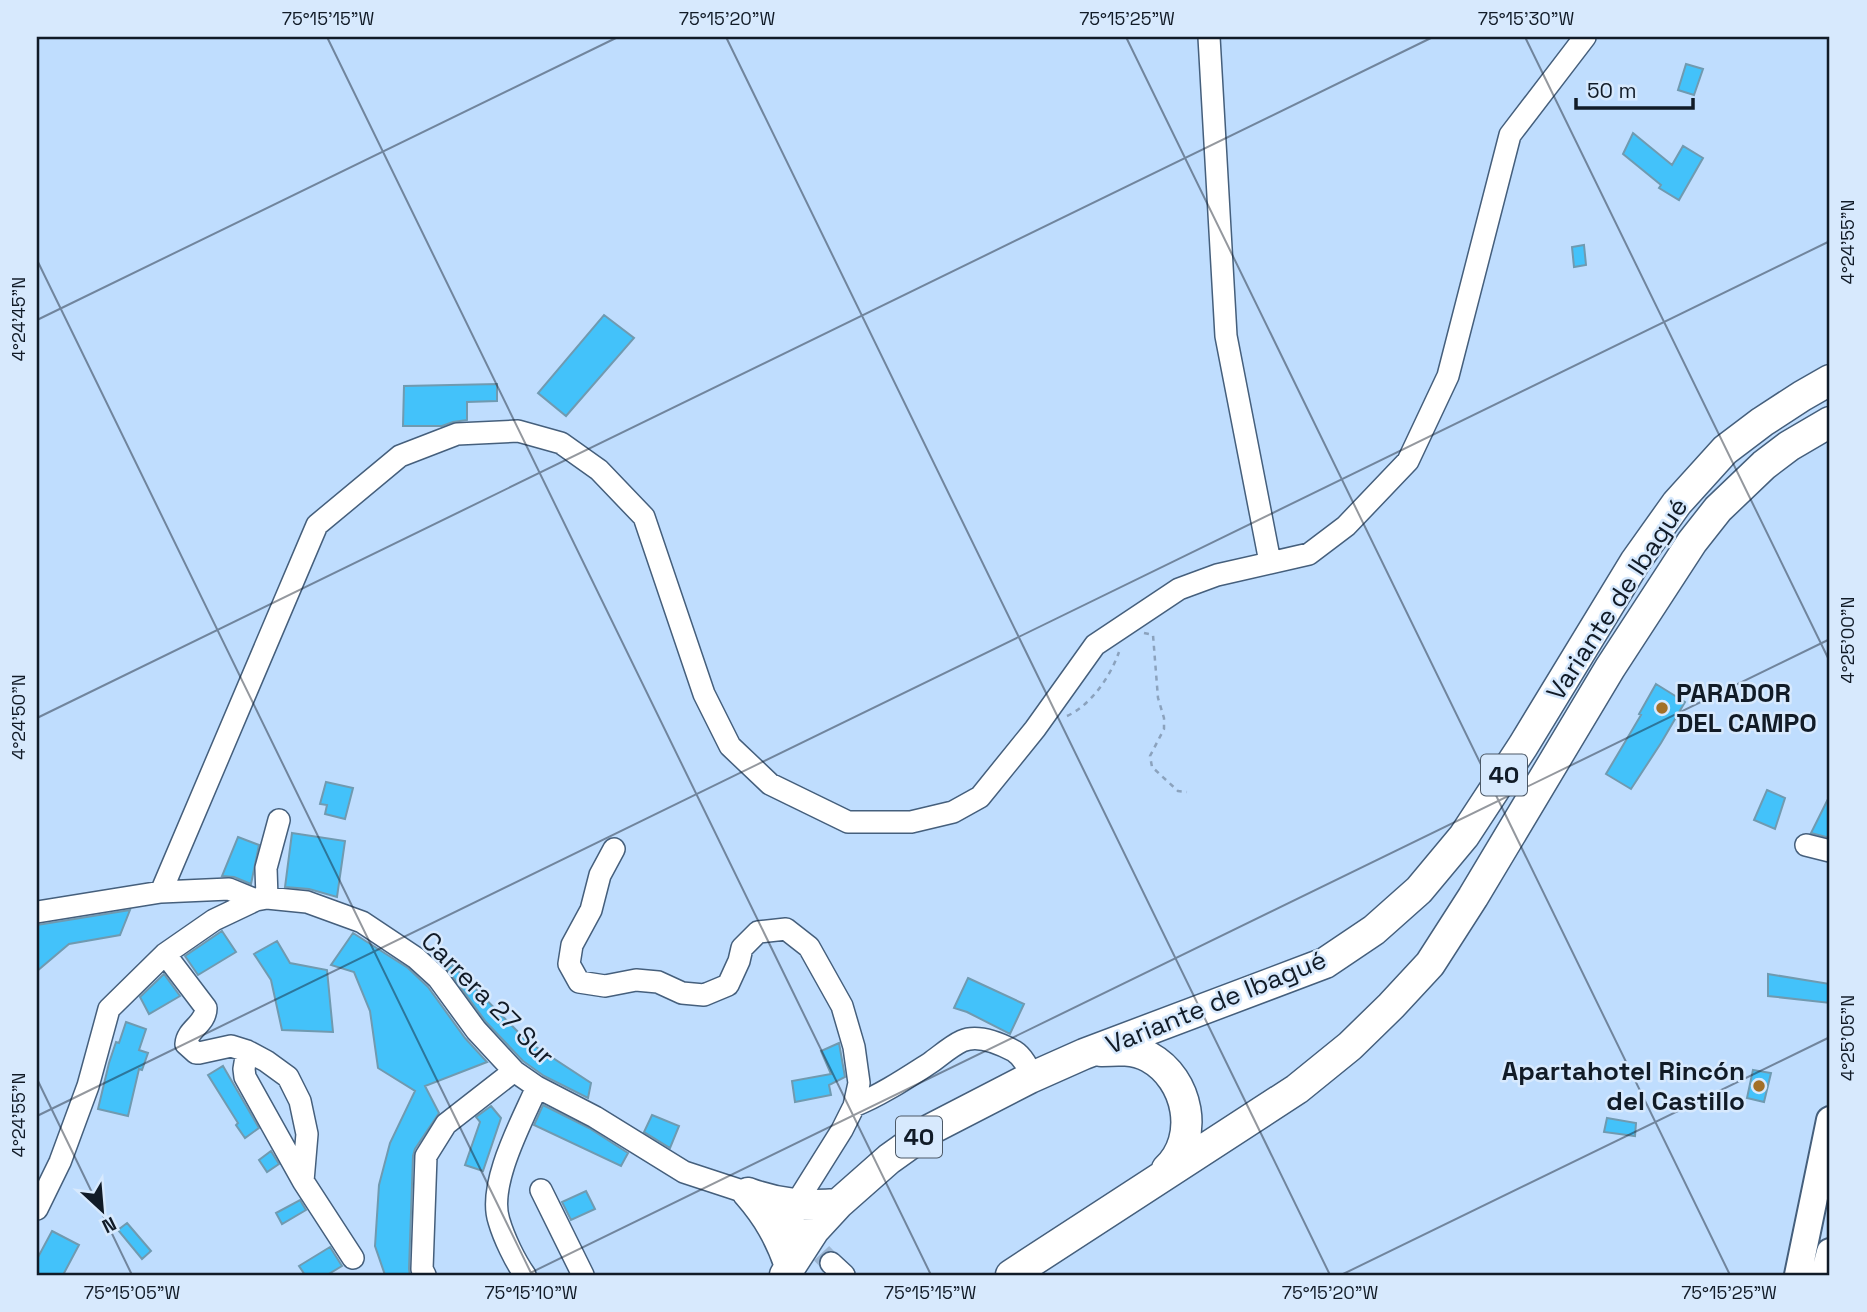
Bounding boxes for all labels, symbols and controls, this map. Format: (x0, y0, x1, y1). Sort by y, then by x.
text: 75°15'15"W (282, 7, 374, 30)
text: 75°15'20"W (679, 7, 775, 30)
text: 75°15'25"W (1079, 7, 1175, 30)
text: 75°15'30"W (1478, 7, 1574, 30)
scale bar (1576, 66, 1694, 110)
text: 50 m (1587, 77, 1637, 104)
text: 4°24'55"N (1836, 200, 1859, 284)
text: 4°24'45"N (7, 277, 30, 361)
street label: Variante de Ibagué (1539, 491, 1695, 707)
text: 4°25'00"N (1836, 597, 1859, 683)
text: 4°24'50"N (7, 674, 30, 760)
place label: PARADOR DEL CAMPO (1676, 676, 1817, 740)
marker: PARADOR DEL CAMPO (1654, 700, 1670, 716)
road number: 40 (1481, 754, 1527, 796)
street label: Carrera 27 Sur (414, 924, 562, 1072)
street label: Variante de Ibagué (1101, 942, 1331, 1062)
text: 4°25'05"N (1836, 995, 1859, 1081)
place label: Apartahotel Rincón del Castillo (1502, 1054, 1745, 1118)
text: 4°24'55"N (7, 1073, 30, 1157)
marker: Apartahotel Rincón del Castillo (1751, 1078, 1767, 1094)
road number: 40 (896, 1116, 942, 1157)
north arrow (66, 1176, 136, 1246)
text: N (98, 1211, 120, 1239)
text: 75°15'05"W (84, 1281, 180, 1304)
text: 75°15'10"W (484, 1281, 578, 1304)
text: 75°15'15"W (884, 1281, 976, 1304)
text: 75°15'20"W (1282, 1281, 1378, 1304)
text: 75°15'25"W (1681, 1281, 1777, 1304)

